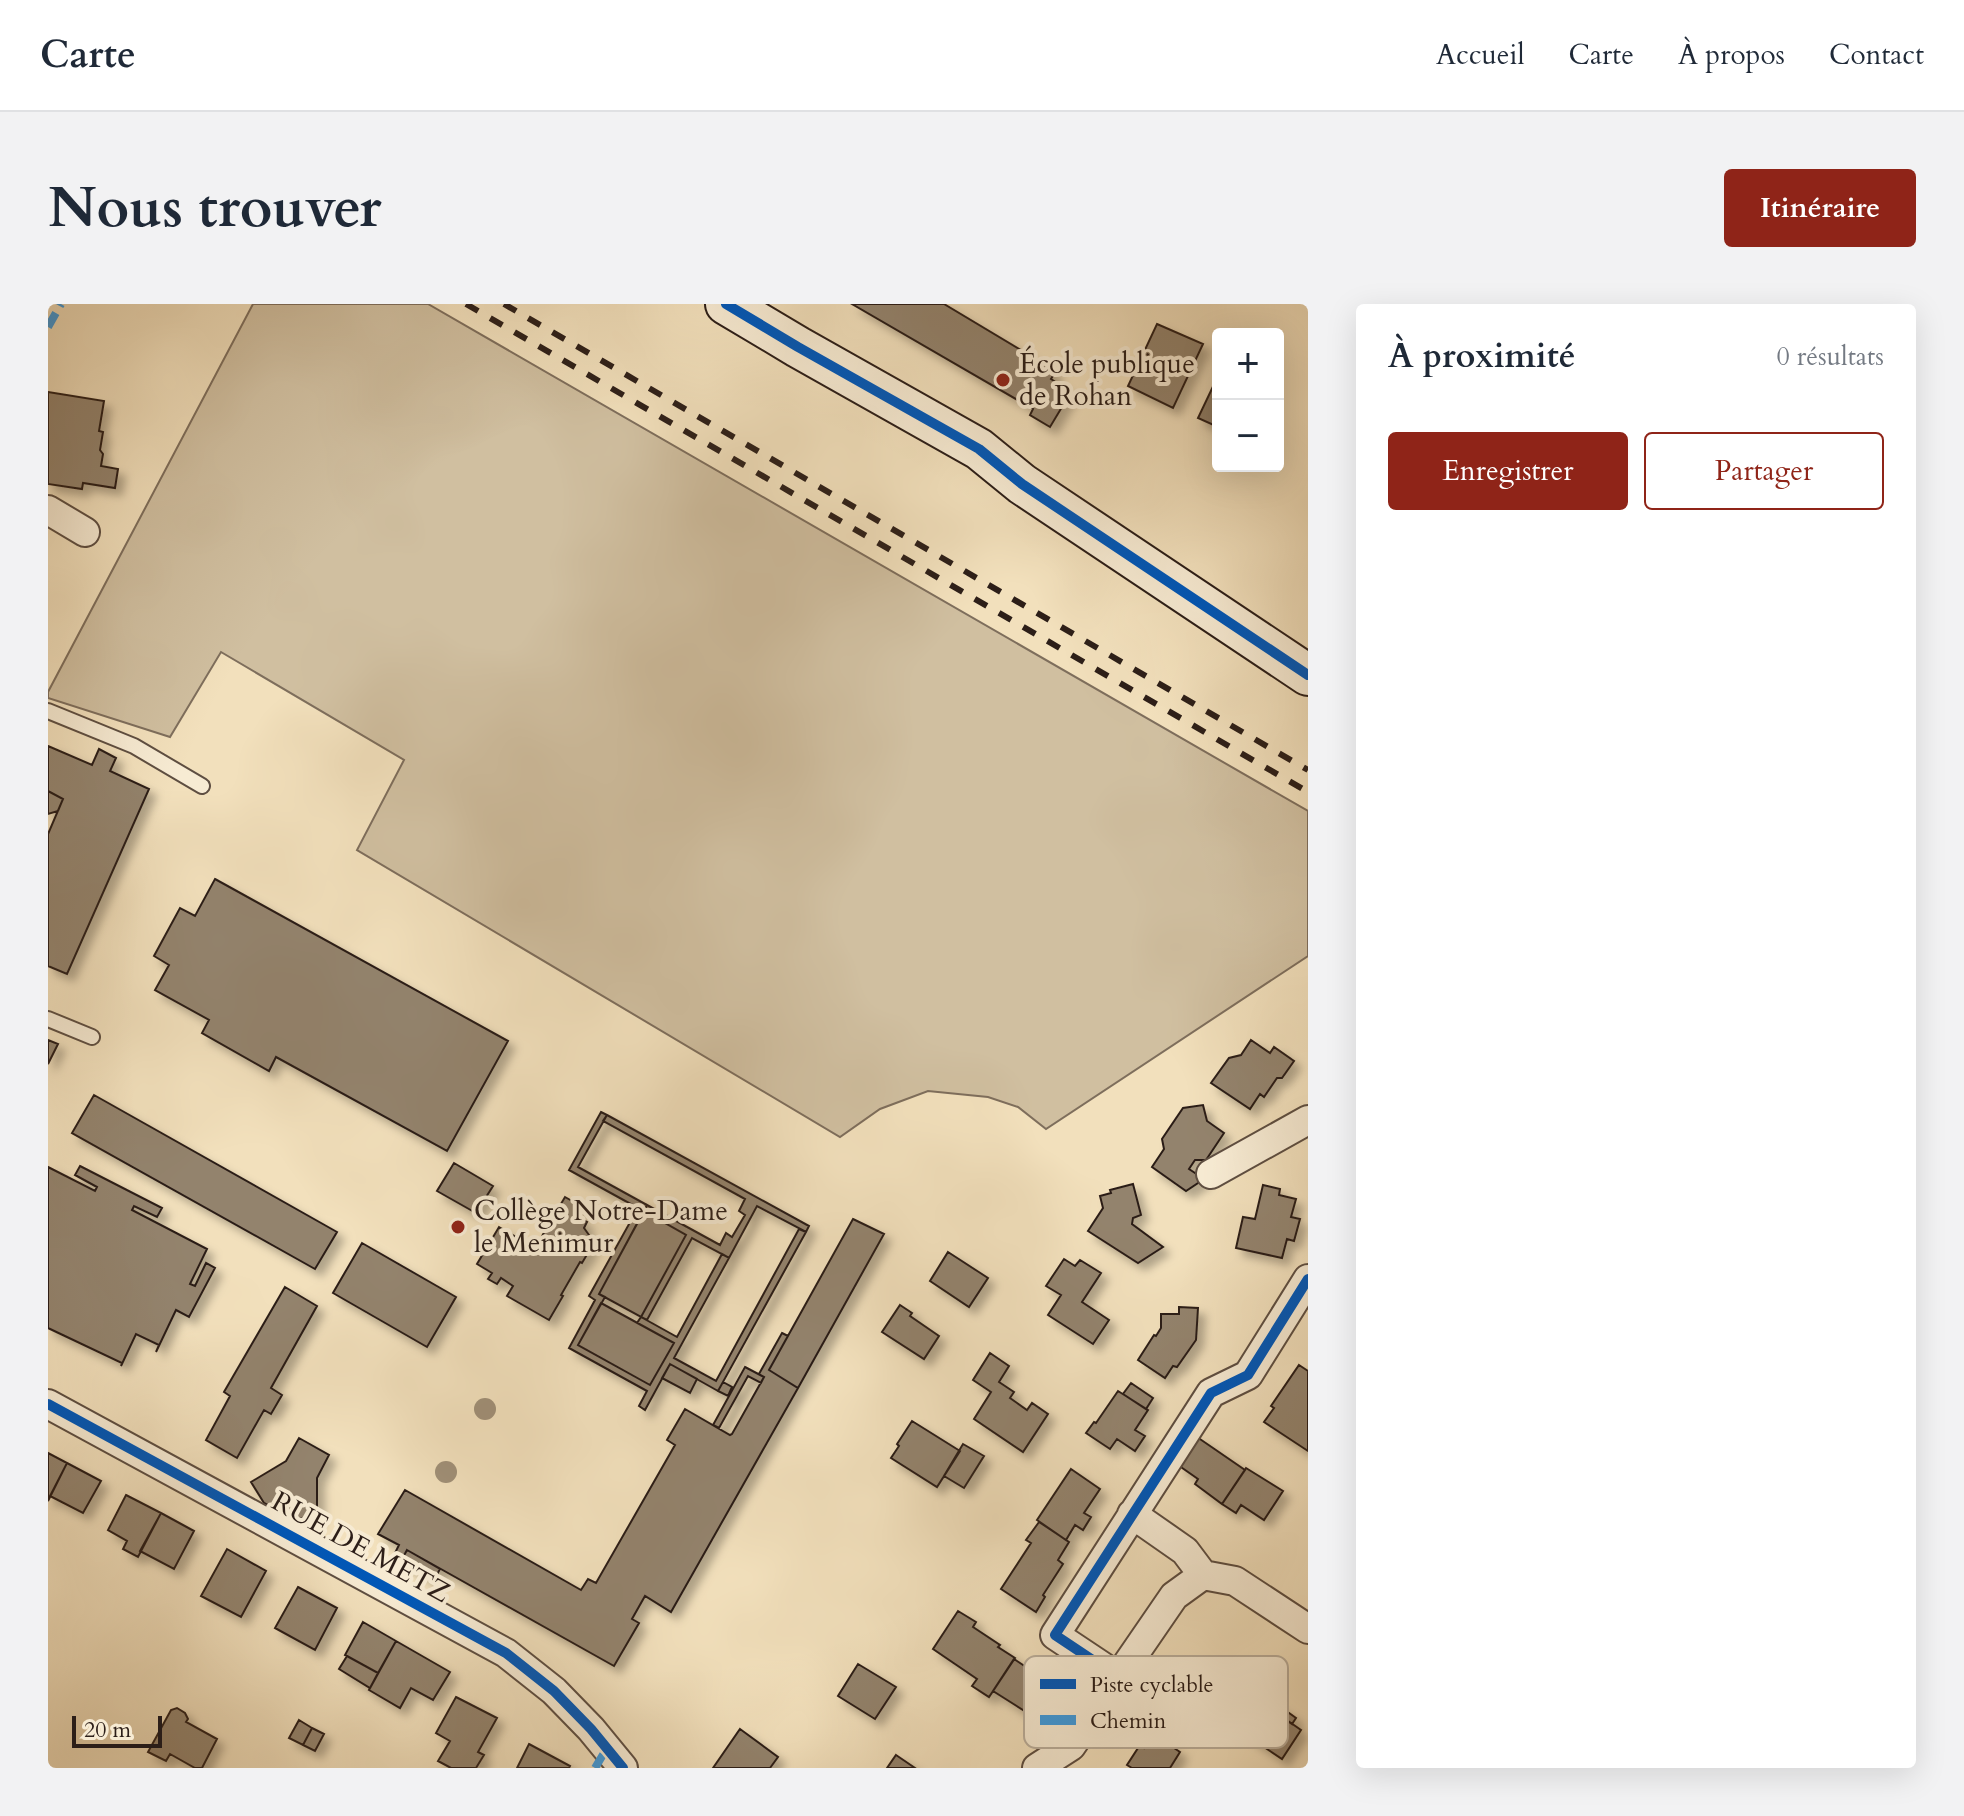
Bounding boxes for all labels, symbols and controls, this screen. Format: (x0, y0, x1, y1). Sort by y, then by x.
text: Carte (40, 29, 136, 81)
text: Accueil (1436, 36, 1525, 74)
text: Carte (1569, 36, 1634, 74)
text: À propos (1678, 36, 1785, 74)
text: Contact (1829, 36, 1924, 74)
button: Itinéraire (1724, 169, 1916, 247)
text: Nous trouver (48, 171, 381, 246)
map controls (1212, 328, 1284, 472)
button: + (1212, 328, 1284, 400)
text: À proximité (1388, 333, 1575, 379)
text: 0 résultats (1776, 339, 1884, 374)
place label: École publique de Rohan (1019, 345, 1195, 415)
marker: École publique de Rohan (994, 371, 1012, 389)
button: − (1212, 400, 1284, 472)
button: Enregistrer (1388, 432, 1628, 510)
button: Partager (1644, 432, 1884, 510)
place label: Collège Notre-Dame le Menimur (474, 1192, 728, 1262)
marker: Collège Notre-Dame le Menimur (449, 1218, 467, 1236)
street label: RUE DE METZ (265, 1482, 457, 1612)
legend (1024, 1656, 1288, 1748)
text: Piste cyclable (1090, 1670, 1214, 1700)
text: Chemin (1090, 1706, 1167, 1736)
scale bar (72, 1712, 162, 1748)
text: 20 m (84, 1715, 131, 1745)

